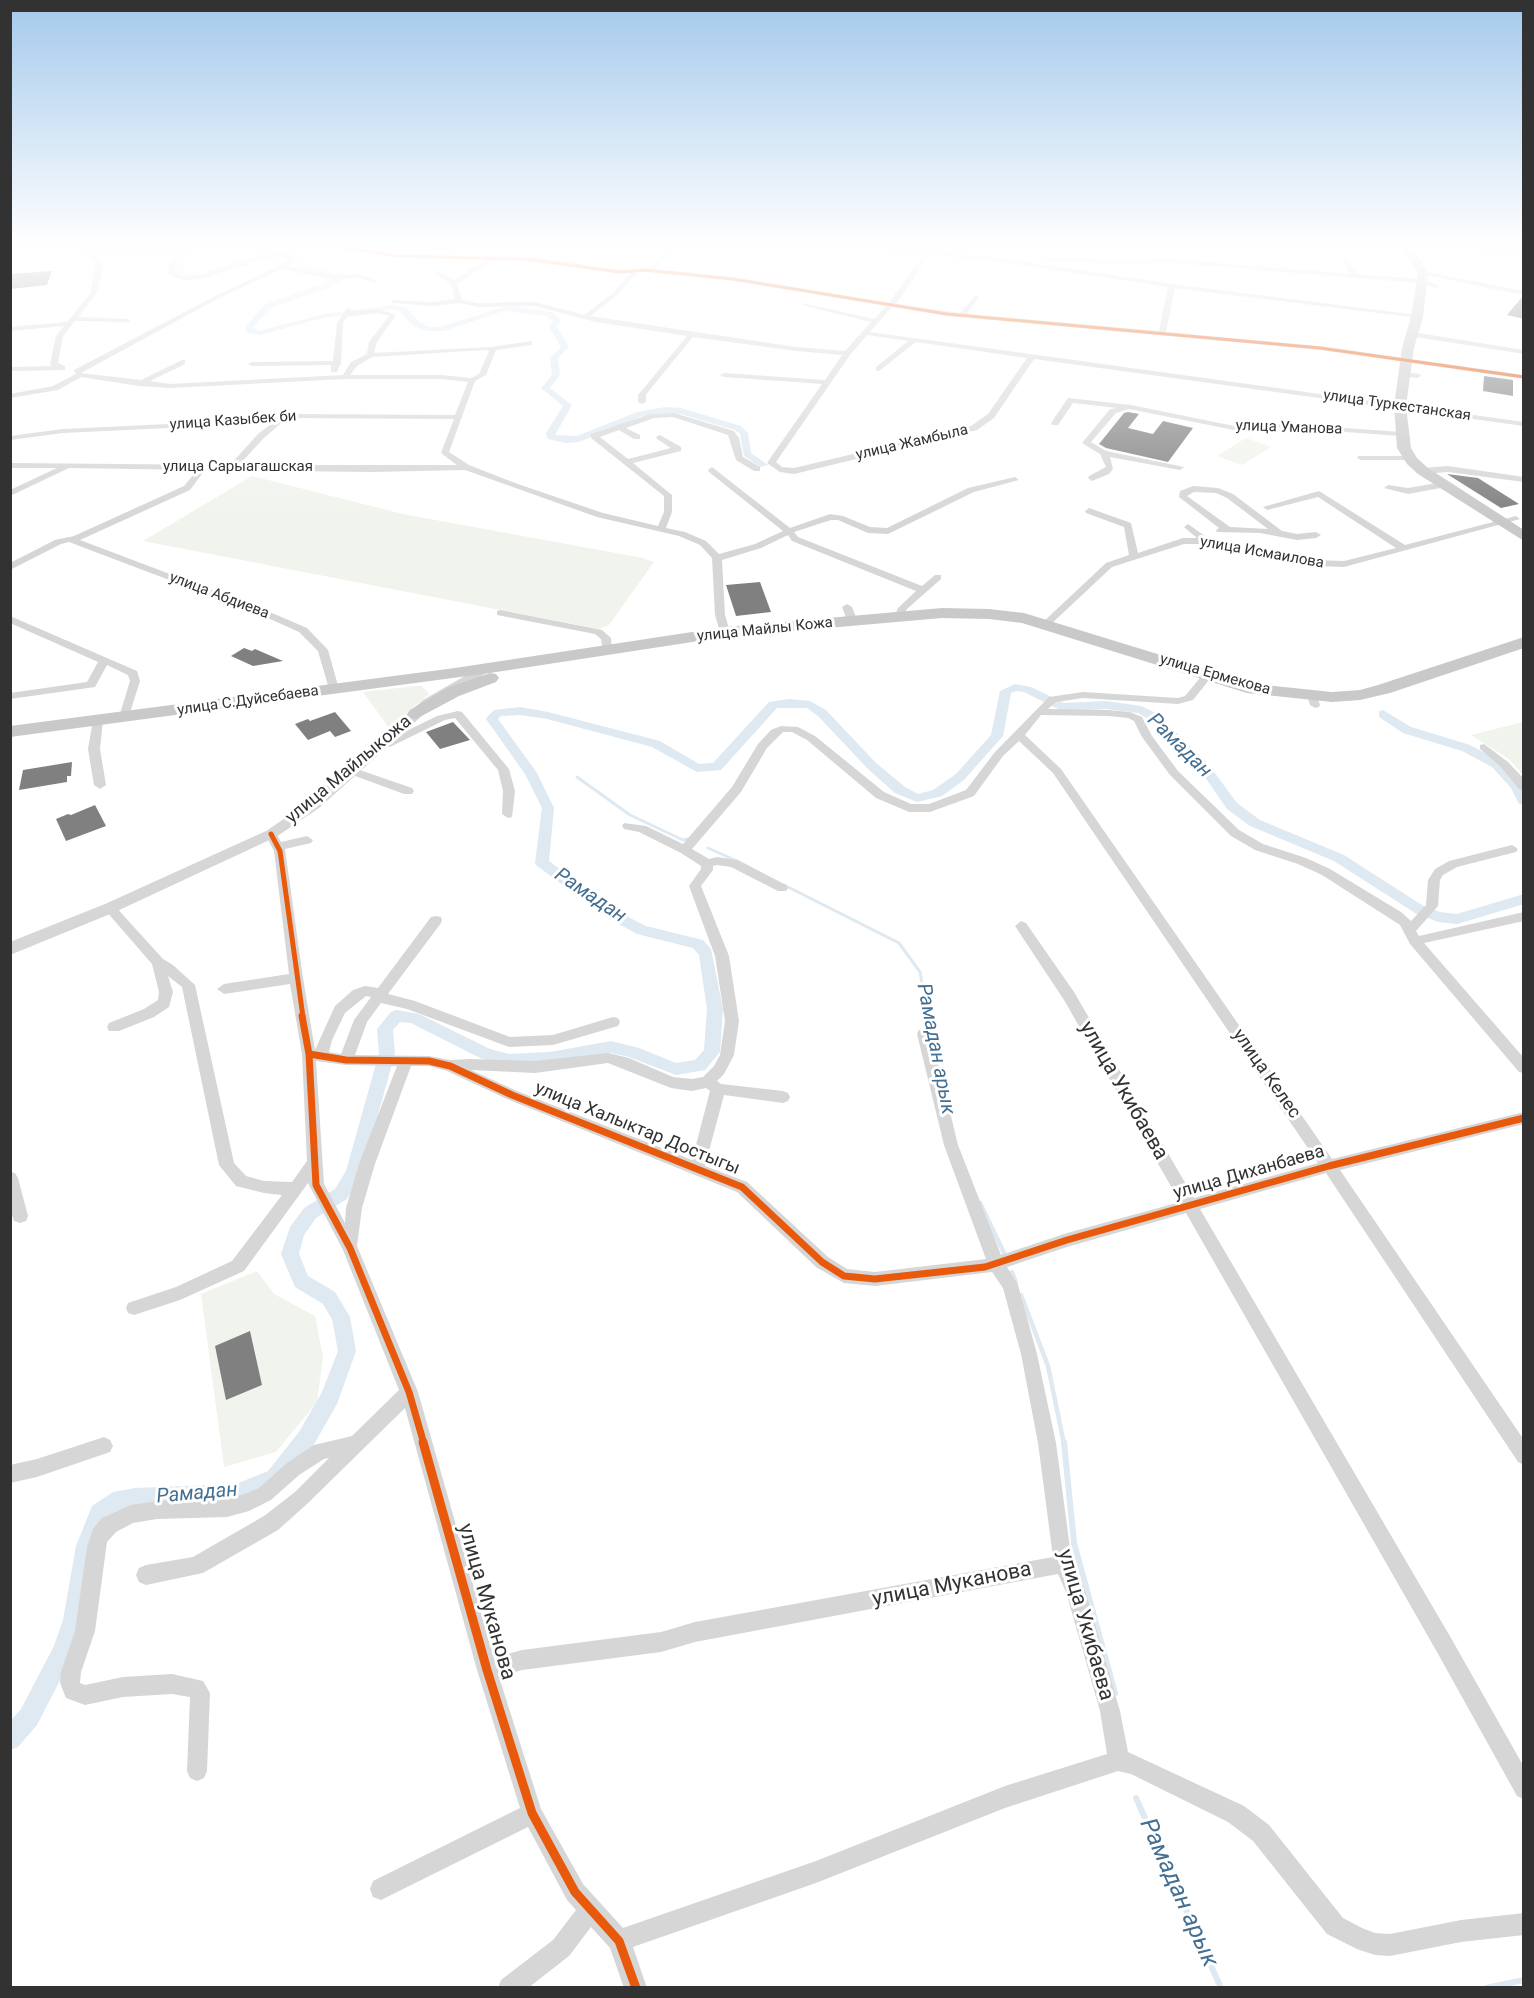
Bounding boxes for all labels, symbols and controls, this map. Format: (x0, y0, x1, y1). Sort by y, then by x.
street label: улица Туркестанская (1322, 387, 1472, 425)
street label: улица Казыбек би (169, 408, 297, 434)
street label: улица Уманова (1235, 417, 1343, 439)
street label: улица Жамбыла (854, 421, 970, 465)
street label: улица Сарыагашская (163, 458, 313, 476)
street label: улица Исмаилова (1199, 533, 1325, 573)
street label: улица Абдиева (167, 569, 271, 623)
street label: улица Майлы Кожа (696, 614, 834, 646)
street label: улица Ермекова (1158, 651, 1272, 699)
street label: улица С.Дуйсебаева (176, 682, 320, 720)
water label: Рамадан (1142, 709, 1216, 783)
street label: улица Майлыкожа (282, 711, 416, 829)
water label: Рамадан (550, 863, 630, 929)
water label: Рамадан арык (911, 981, 959, 1117)
street label: улица Укибаева (1073, 1017, 1173, 1165)
street label: улица Келес (1227, 1025, 1305, 1123)
street label: улица Халыктар Достыгы (531, 1078, 743, 1180)
street label: улица Диханбаева (1171, 1141, 1327, 1205)
water label: Рамадан (156, 1479, 238, 1509)
street label: улица Муканова (452, 1521, 520, 1683)
street label: улица Укибаева (1051, 1547, 1119, 1703)
street label: улица Муканова (870, 1557, 1034, 1613)
water label: Рамадан арык (1132, 1814, 1224, 1972)

